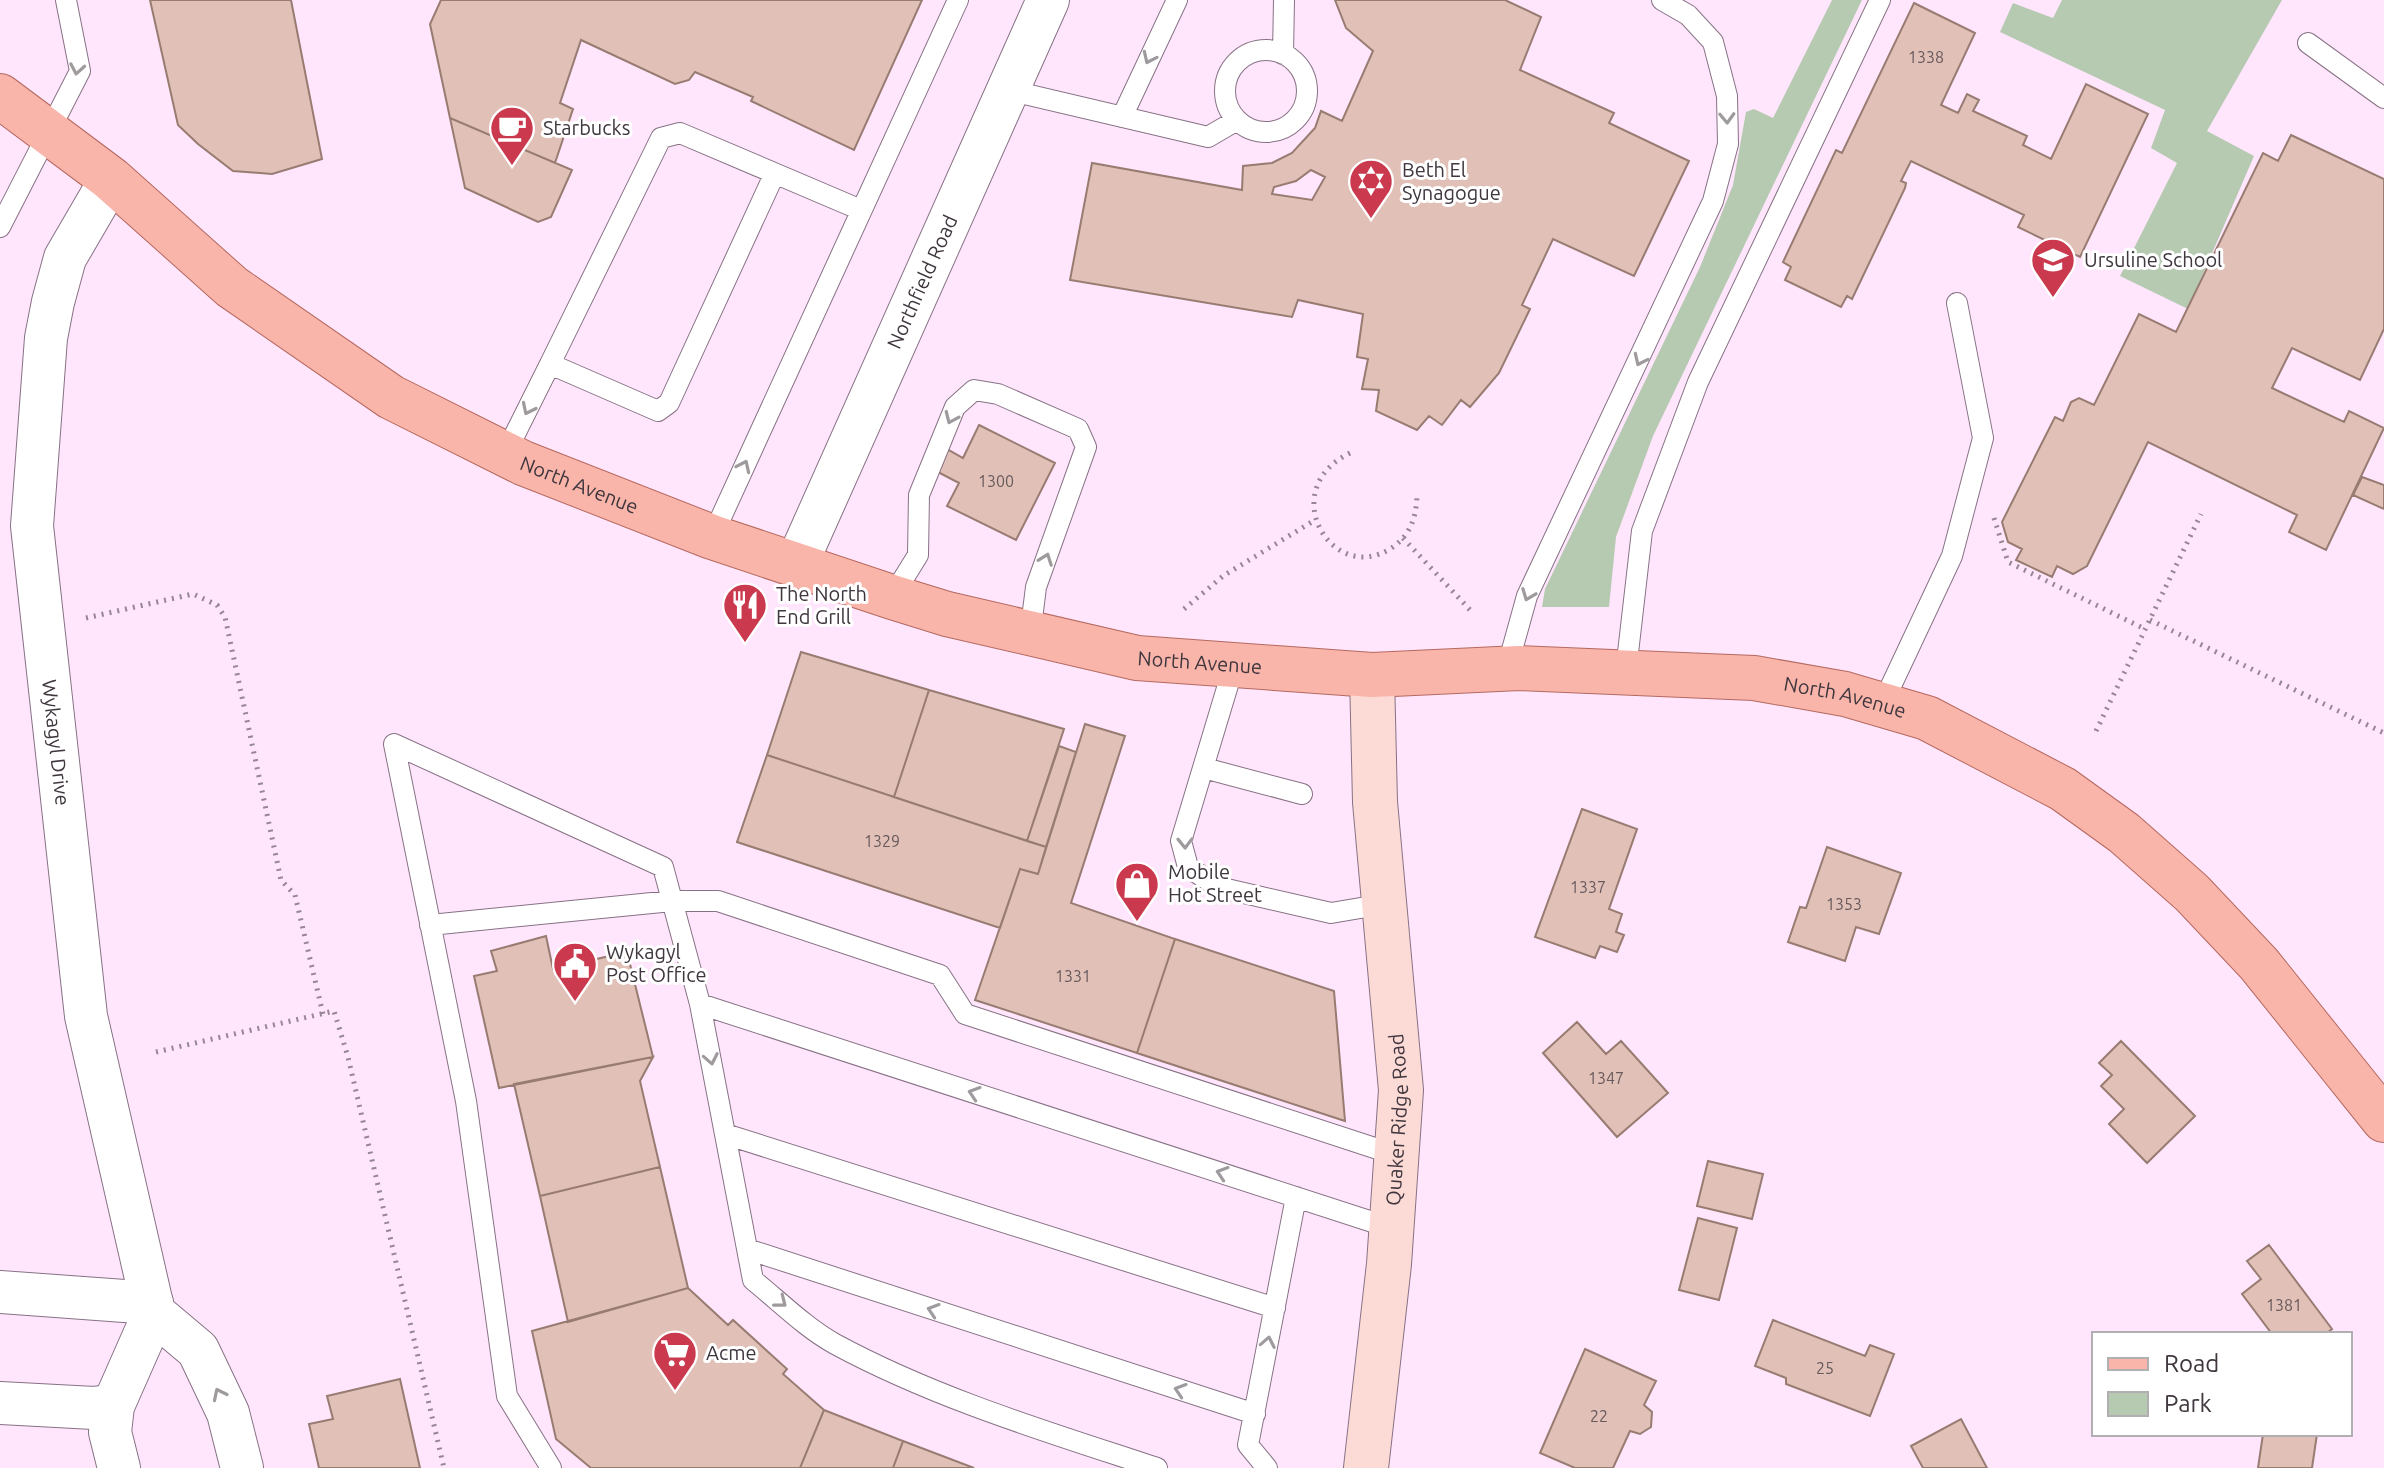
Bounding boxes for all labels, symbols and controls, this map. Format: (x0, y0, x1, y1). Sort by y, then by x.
house number: 1338 (1908, 48, 1944, 66)
one-way arrow (1143, 50, 1159, 65)
one-way arrow (69, 62, 86, 76)
cafe icon: Starbucks (488, 104, 536, 167)
one-way arrow (1719, 112, 1736, 125)
place label: Starbucks (543, 116, 630, 139)
synagogue icon: Beth El Synagogue (1347, 157, 1395, 220)
place label: Beth El Synagogue (1402, 158, 1501, 204)
street label: Northfield Road (882, 211, 962, 352)
school or university icon: Ursuline School (2029, 236, 2077, 299)
place label: Ursuline School (2084, 248, 2222, 271)
one-way arrow (1634, 352, 1650, 367)
one-way arrow (522, 400, 538, 415)
one-way arrow (945, 410, 961, 424)
street label: North Avenue (517, 451, 642, 518)
one-way arrow (734, 459, 750, 474)
house number: 1300 (978, 472, 1014, 490)
one-way arrow (1036, 553, 1053, 567)
restaurant icon: The North End Grill (721, 581, 769, 644)
place label: The North End Grill (776, 582, 867, 628)
one-way arrow (1521, 587, 1538, 601)
street label: North Avenue (1137, 646, 1263, 678)
street label: North Avenue (1782, 671, 1909, 722)
street label: Wykagyl Drive (38, 678, 75, 807)
house number: 1329 (864, 832, 900, 850)
one-way arrow (1176, 837, 1194, 849)
shop icon: Mobile Hot Street (1113, 860, 1161, 923)
place label: Mobile Hot Street (1168, 860, 1262, 906)
house number: 1337 (1570, 878, 1606, 896)
house number: 1353 (1826, 895, 1862, 913)
public building icon: Wykagyl Post Office (551, 940, 599, 1003)
place label: Wykagyl Post Office (606, 940, 706, 986)
house number: 1331 (1055, 967, 1091, 985)
street label: Quaker Ridge Road (1381, 1033, 1412, 1206)
one-way arrow (701, 1053, 718, 1066)
house number: 1347 (1588, 1069, 1624, 1087)
one-way arrow (968, 1086, 982, 1102)
one-way arrow (1215, 1166, 1229, 1182)
one-way arrow (771, 1292, 786, 1307)
house number: 1381 (2266, 1296, 2302, 1314)
one-way arrow (927, 1303, 941, 1319)
supermarket icon: Acme (651, 1329, 699, 1392)
legend (2092, 1332, 2352, 1436)
one-way arrow (1259, 1336, 1276, 1350)
place label: Acme (706, 1341, 757, 1364)
text: Road (2164, 1350, 2219, 1377)
house number: 25 (1816, 1359, 1834, 1377)
one-way arrow (1174, 1383, 1188, 1399)
one-way arrow (213, 1387, 229, 1402)
text: Park (2164, 1390, 2212, 1417)
house number: 22 (1590, 1407, 1608, 1425)

